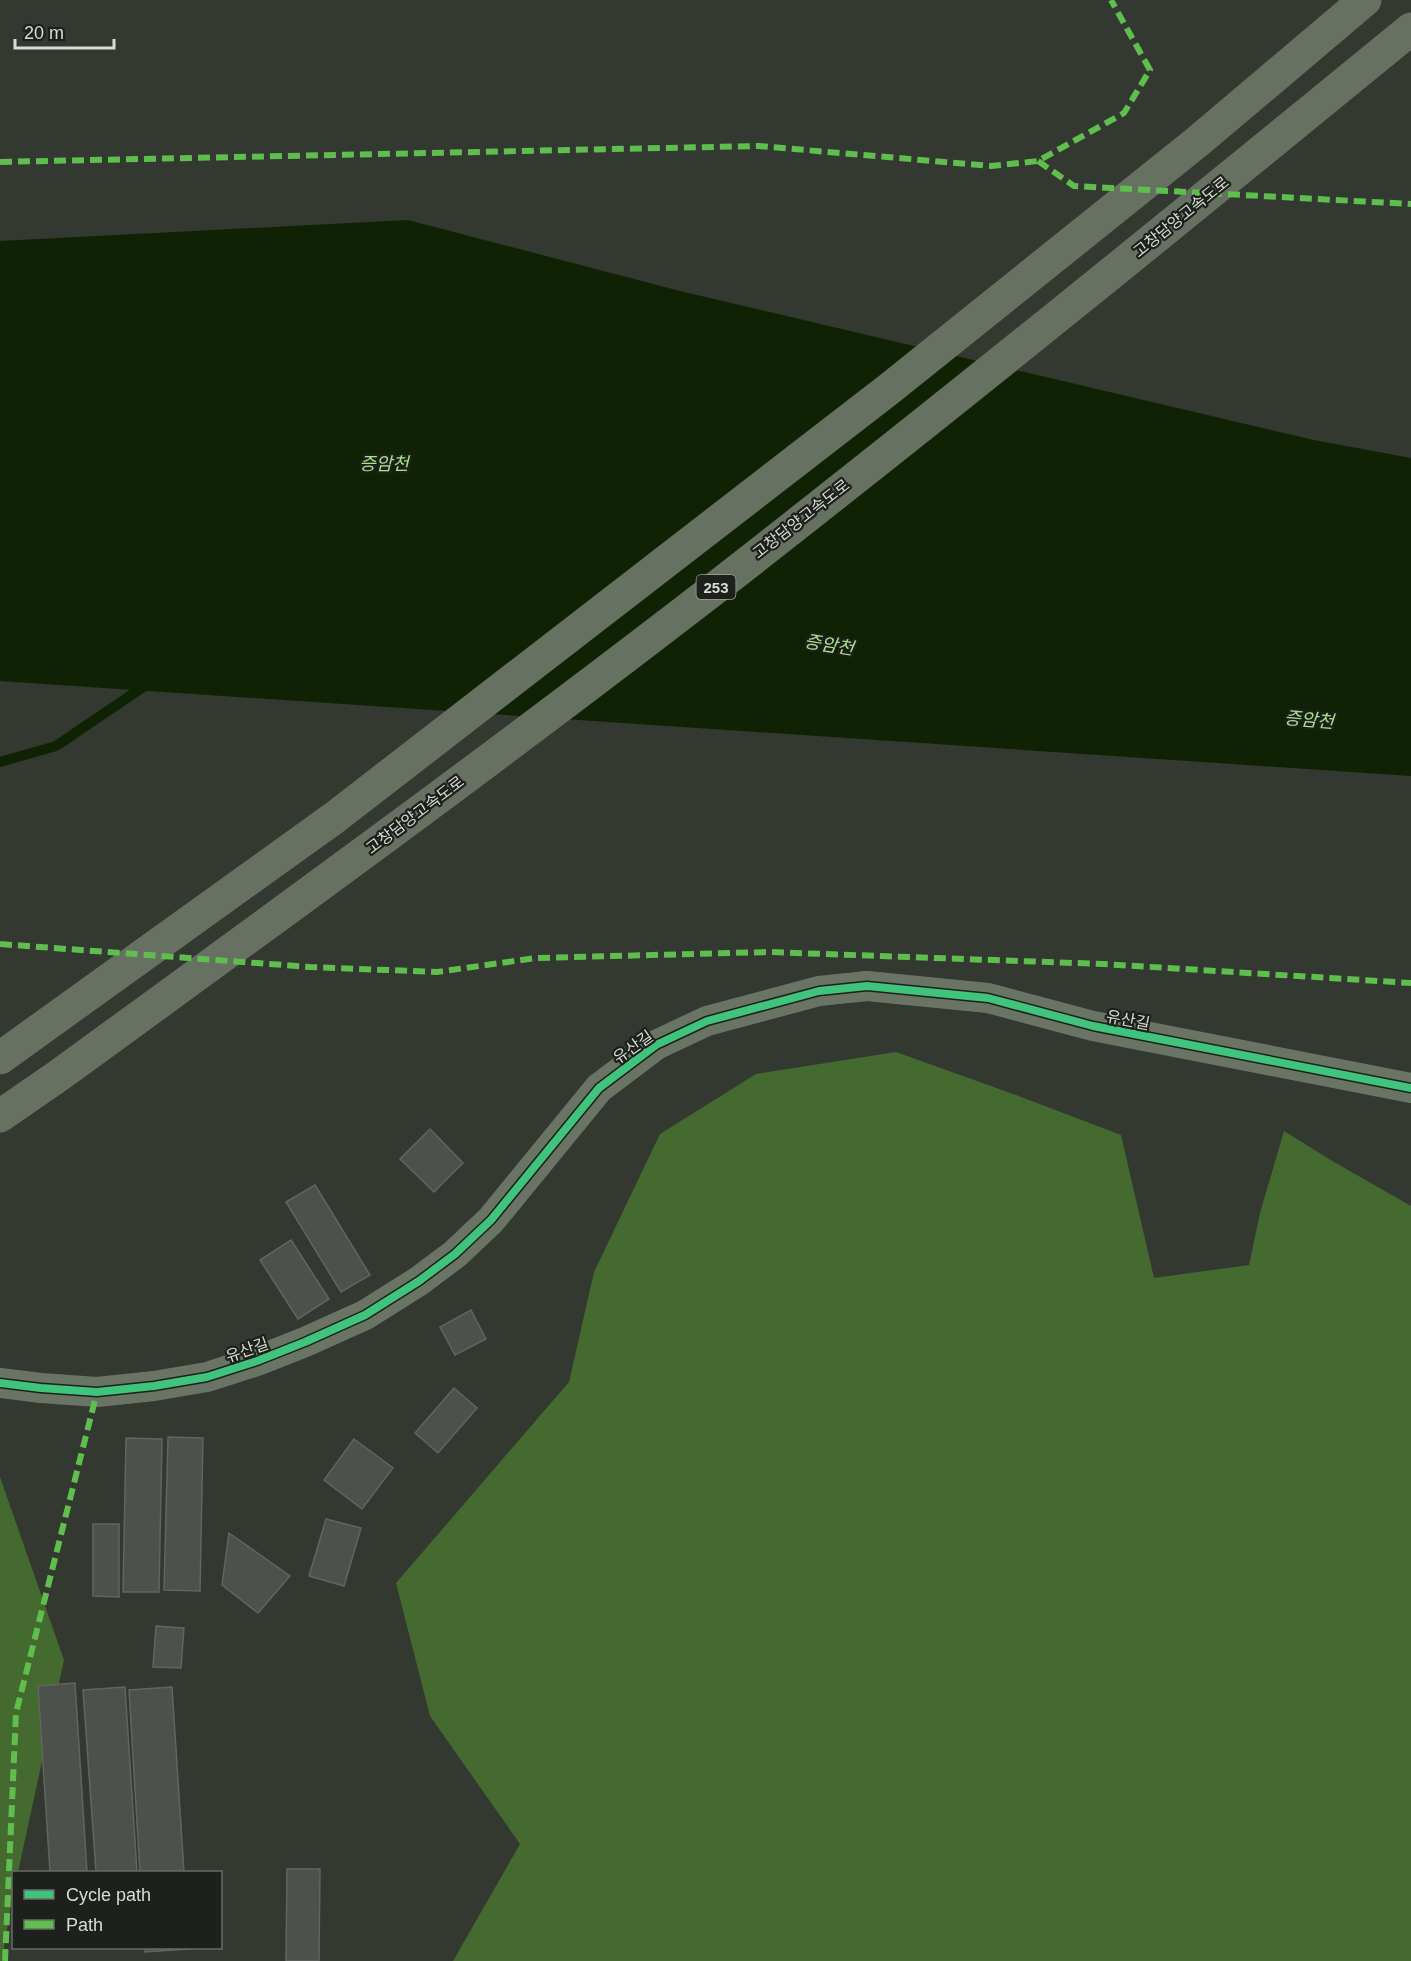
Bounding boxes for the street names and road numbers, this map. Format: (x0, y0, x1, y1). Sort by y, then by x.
street label: 고창담양고속도로 (1130, 173, 1232, 261)
street label: 고창담양고속도로 (749, 476, 853, 562)
road number: 253 (696, 575, 736, 599)
street label: 고창담양고속도로 (363, 773, 467, 857)
street label: 유산길 (1105, 1007, 1151, 1033)
street label: 유산길 (610, 1027, 656, 1067)
street label: 유산길 (223, 1335, 271, 1365)

